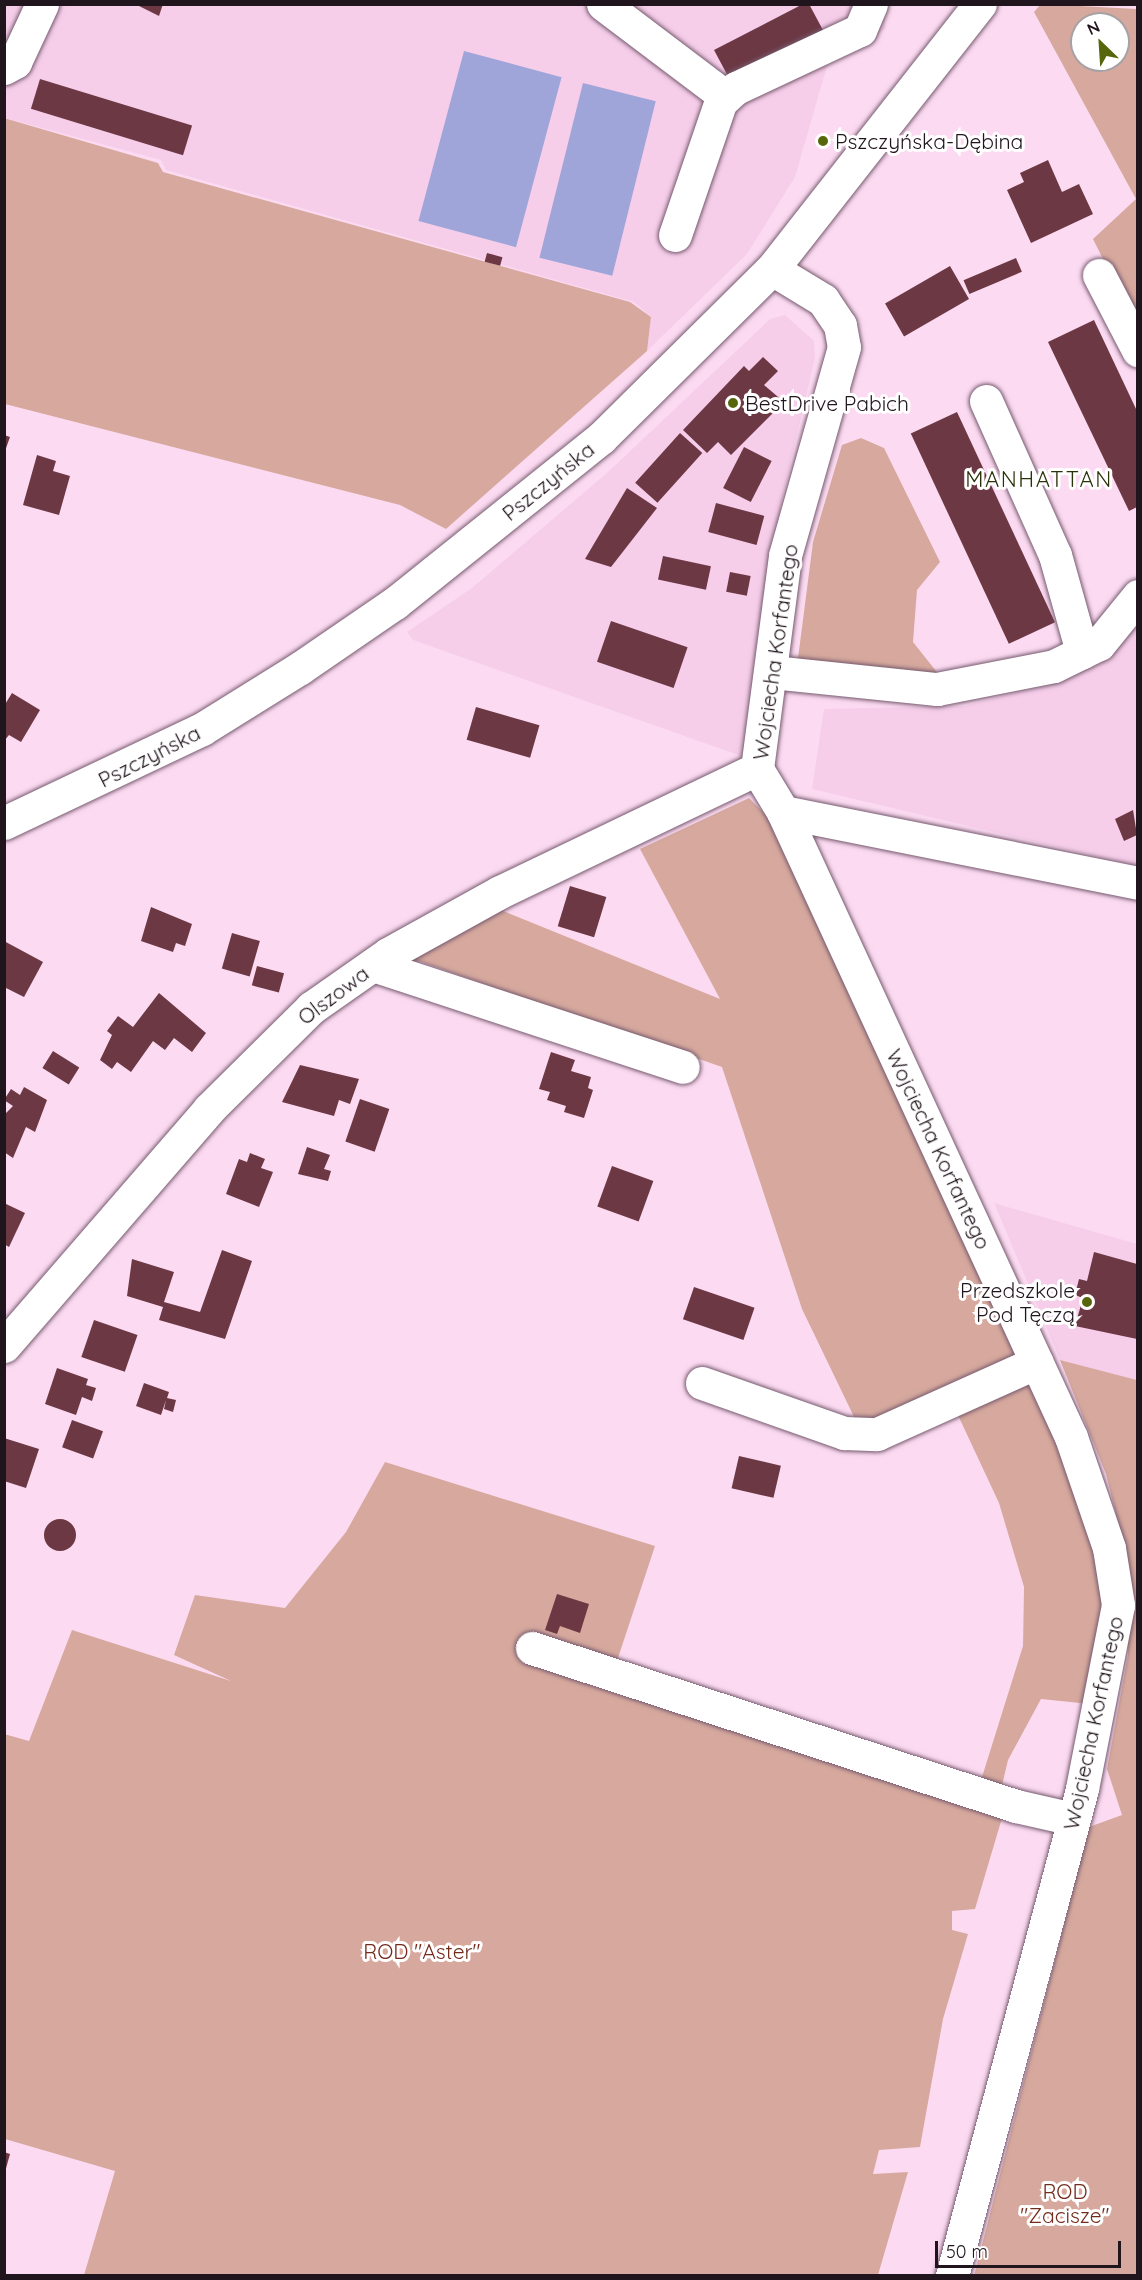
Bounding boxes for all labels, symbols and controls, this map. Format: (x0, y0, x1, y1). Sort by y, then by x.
north arrow (1070, 12, 1130, 72)
text: N (1084, 16, 1103, 39)
place label: Pszczyńska-Dębina (835, 128, 1023, 154)
marker: Pszczyńska-Dębina (816, 134, 830, 148)
place label: BestDrive Pabich (745, 390, 909, 416)
marker: BestDrive Pabich (726, 396, 740, 410)
street label: Pszczyńska (497, 436, 599, 526)
district label: MANHATTAN (965, 467, 1113, 493)
street label: Wojciecha Korfantego (747, 542, 803, 762)
street label: Pszczyńska (94, 720, 204, 792)
street label: Olszowa (293, 960, 373, 1030)
street label: Wojciecha Korfantego (882, 1045, 996, 1253)
place label: Przedszkole Pod Tęczą (960, 1277, 1075, 1327)
marker: Przedszkole Pod Tęczą (1080, 1295, 1094, 1309)
street label: Wojciecha Korfantego (1058, 1614, 1128, 1832)
park label: ROD "Aster" (363, 1938, 481, 1964)
park label: ROD "Zacisze" (1020, 2178, 1110, 2228)
scale bar (938, 2229, 1124, 2267)
text: 50 m (946, 2240, 988, 2263)

